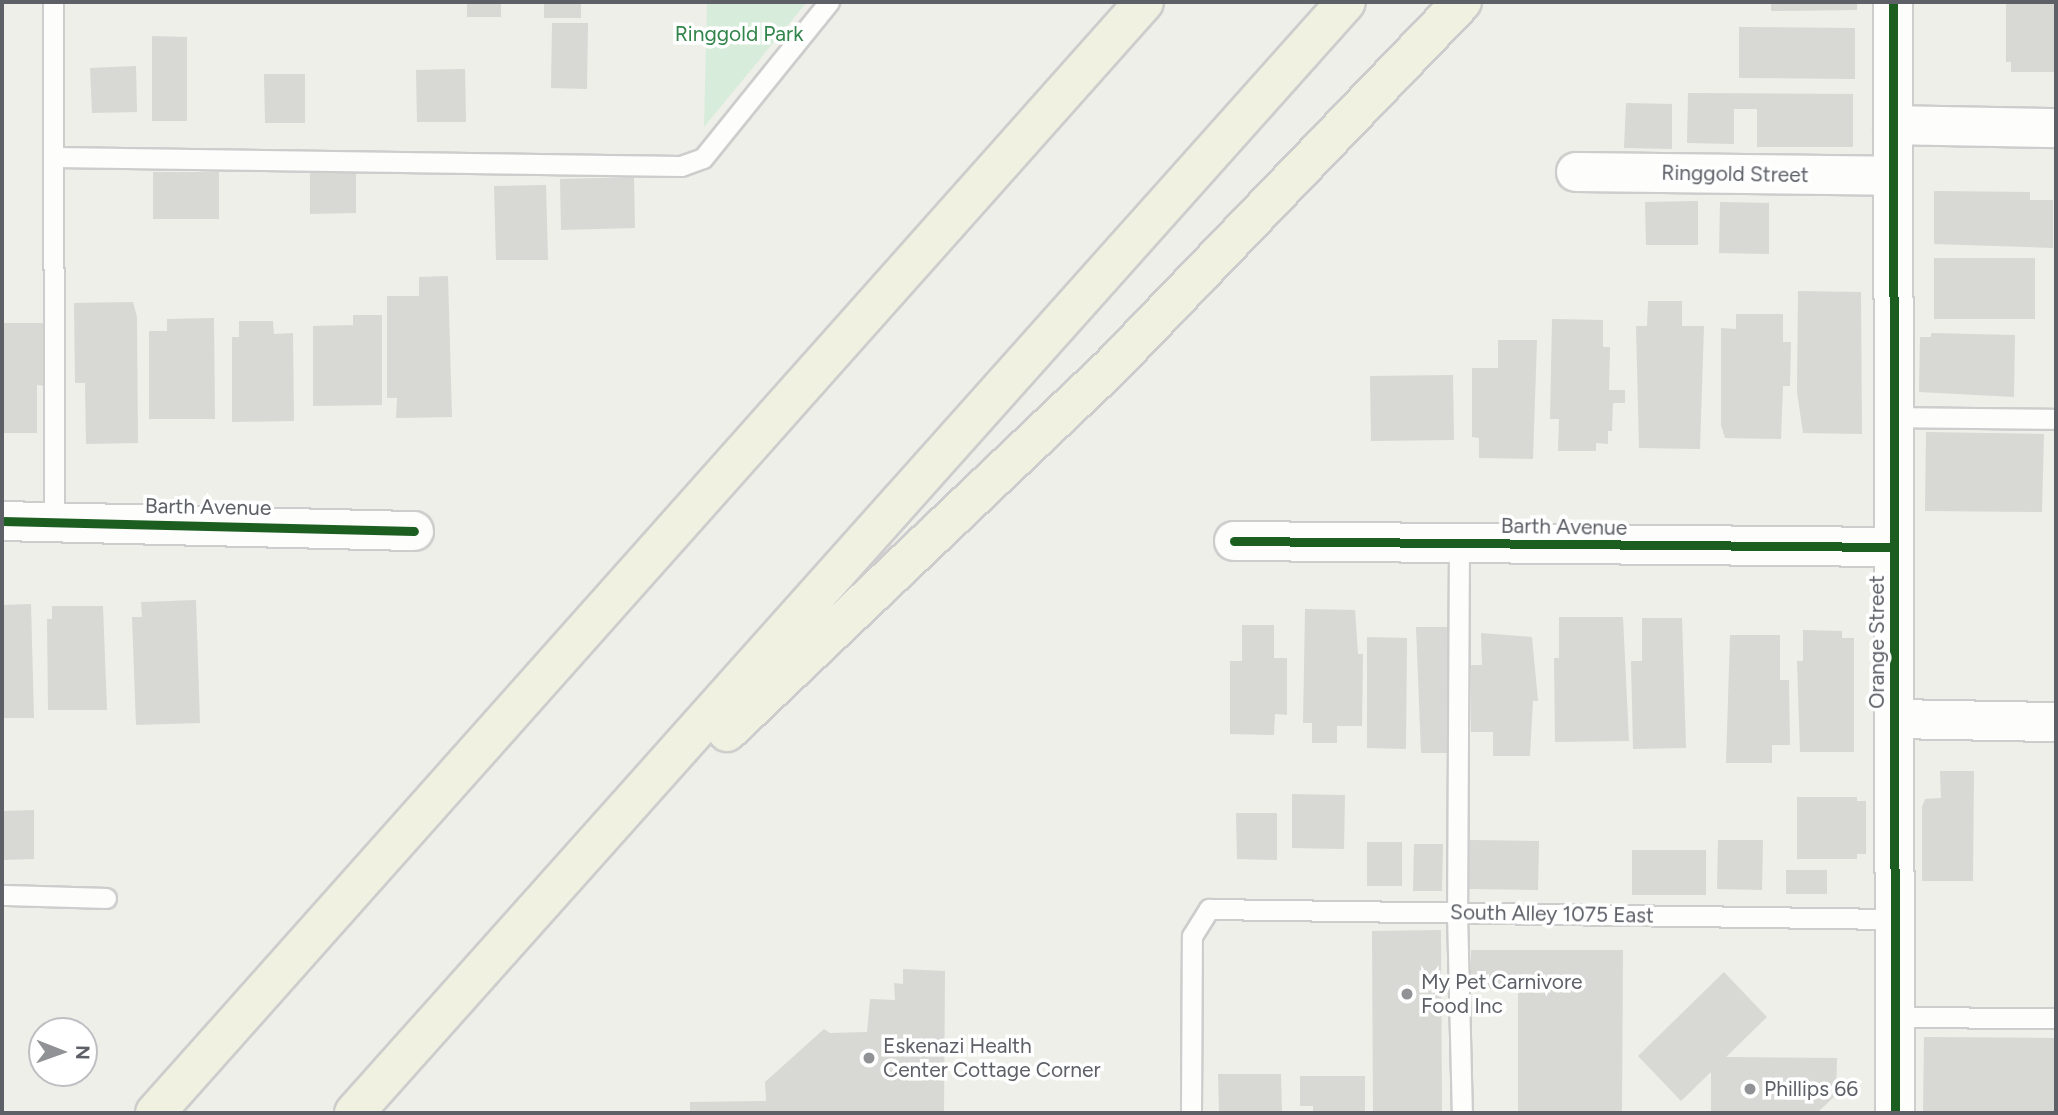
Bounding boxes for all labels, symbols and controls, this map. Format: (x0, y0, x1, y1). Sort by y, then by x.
park label: Ringgold Park (675, 21, 803, 47)
street label: Ringgold Street (1661, 160, 1809, 188)
street label: Barth Avenue (145, 493, 271, 521)
street label: Barth Avenue (1501, 513, 1627, 541)
street label: Orange Street (1864, 575, 1890, 709)
street label: South Alley 1075 East (1450, 900, 1654, 928)
place label: My Pet Carnivore Food Inc (1421, 969, 1582, 1019)
marker: My Pet Carnivore Food Inc (1399, 986, 1415, 1002)
north arrow (28, 1017, 98, 1087)
place label: Eskenazi Health Center Cottage Corner (883, 1033, 1100, 1083)
text: N (71, 1045, 94, 1060)
marker: Eskenazi Health Center Cottage Corner (861, 1050, 877, 1066)
place label: Phillips 66 (1764, 1076, 1858, 1102)
marker: Phillips 66 (1742, 1081, 1758, 1097)

